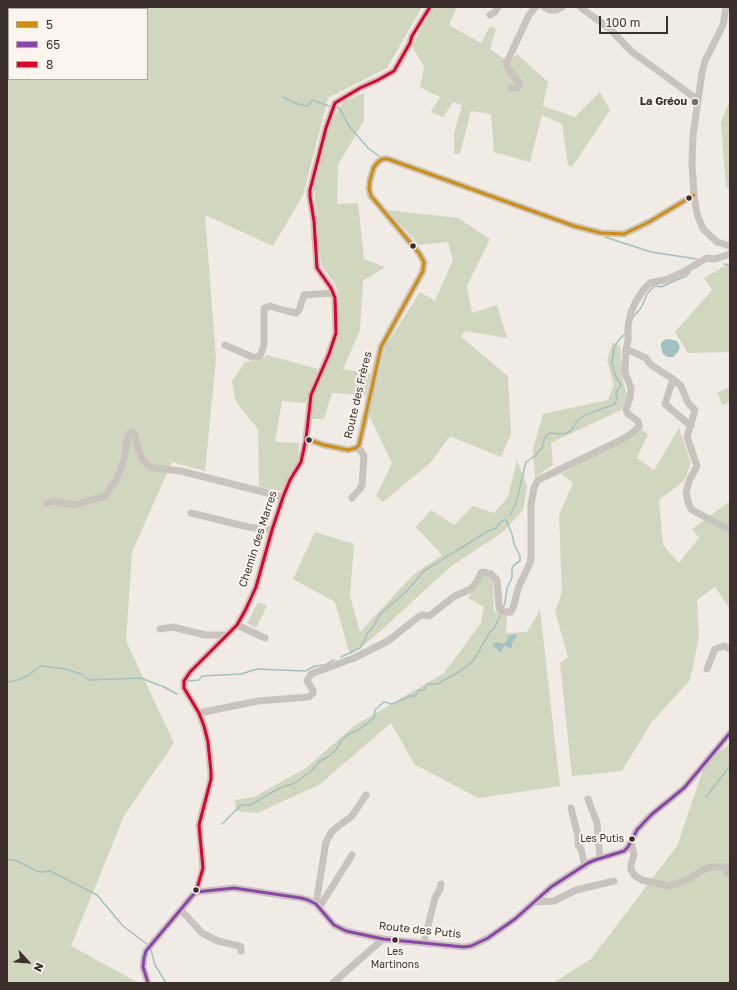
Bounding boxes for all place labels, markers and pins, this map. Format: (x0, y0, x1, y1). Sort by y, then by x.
place label: La Gréou (640, 95, 687, 109)
marker: La Gréou (690, 97, 700, 107)
unlabelled marker (684, 193, 694, 203)
unlabelled marker (408, 241, 418, 251)
unlabelled marker (304, 435, 314, 445)
place label: Les Putis (580, 833, 624, 845)
marker: Les Putis (627, 834, 637, 844)
unlabelled marker (191, 885, 201, 895)
marker: Les Martinons (390, 935, 400, 945)
place label: Les Martinons (371, 946, 419, 970)

